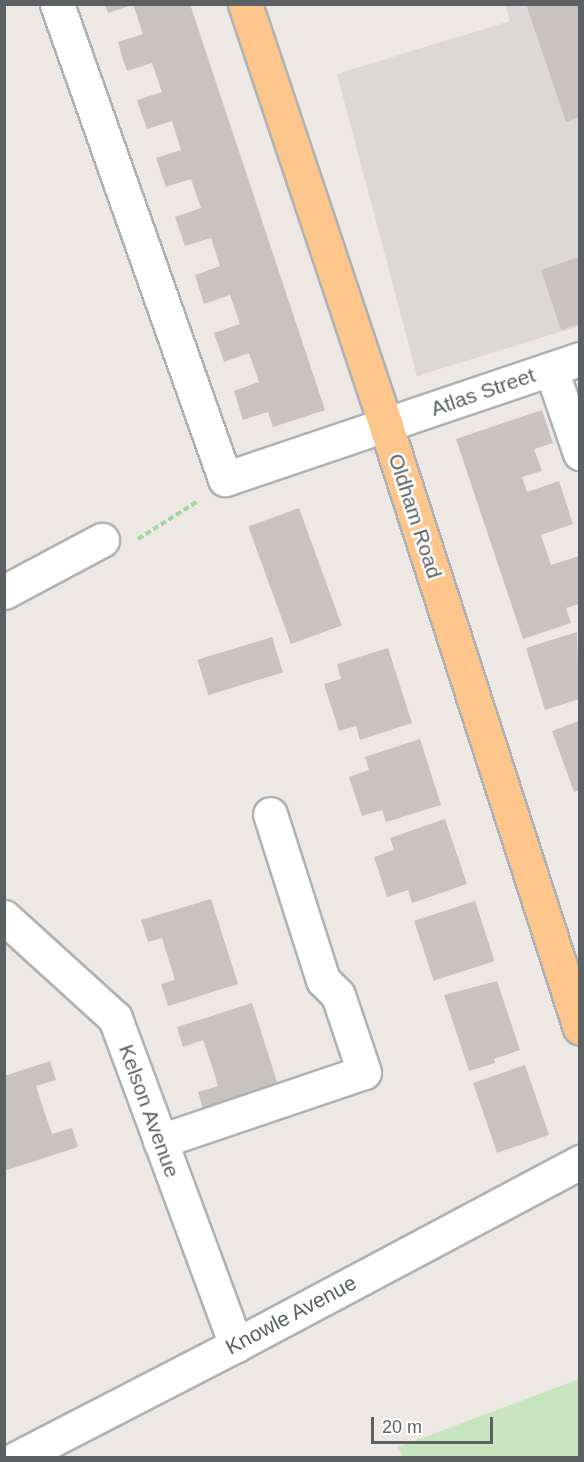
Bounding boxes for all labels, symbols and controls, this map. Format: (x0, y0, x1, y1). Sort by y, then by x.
street label: Atlas Street (428, 362, 538, 422)
street label: Oldham Road (383, 450, 447, 582)
street label: Kelson Avenue (113, 1040, 185, 1182)
street label: Knowle Avenue (221, 1270, 361, 1360)
scale bar (374, 1405, 496, 1443)
text: 20 m (382, 1417, 422, 1437)

